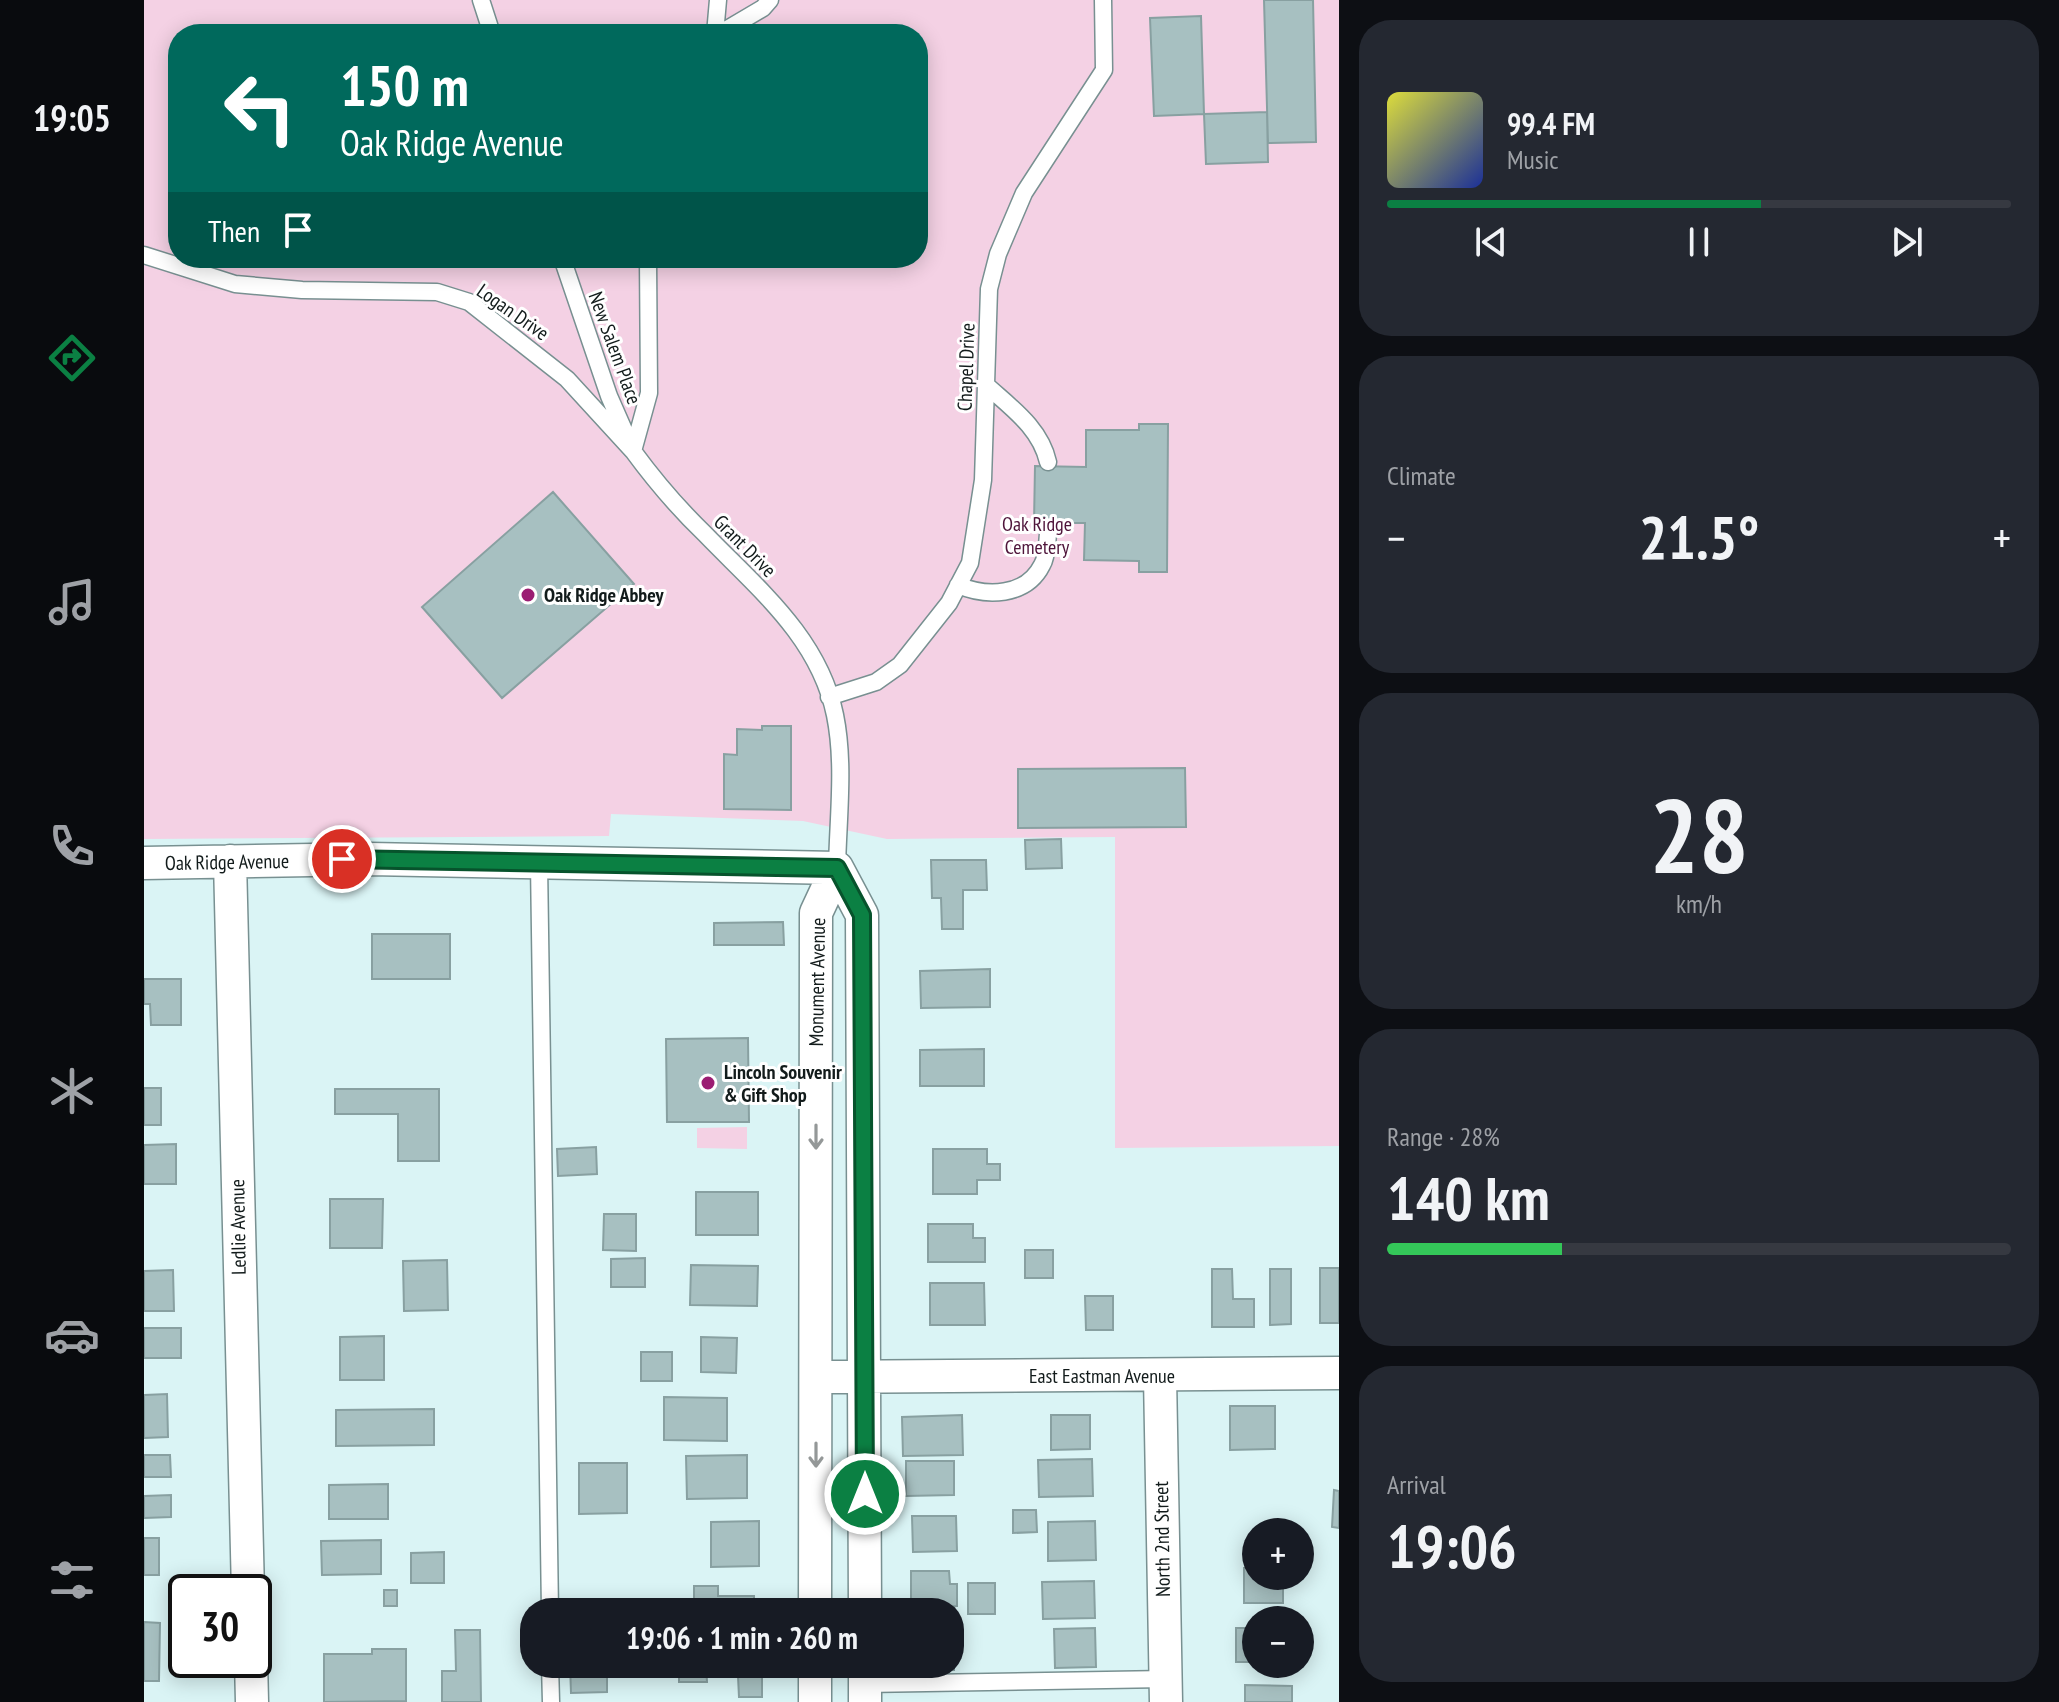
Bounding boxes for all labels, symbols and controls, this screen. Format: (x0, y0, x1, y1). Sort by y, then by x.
text: 150 m (340, 49, 469, 121)
icon: left (208, 56, 312, 160)
text: 19:05 (33, 94, 111, 141)
text: 99.4 FM (1507, 104, 1595, 143)
text: Oak Ridge Avenue (340, 119, 564, 166)
text: Music (1507, 143, 1559, 176)
icon: arrive (276, 208, 320, 252)
text: Then (208, 211, 260, 250)
icon: previous (1469, 220, 1513, 264)
icon: pause (1677, 220, 1721, 264)
icon: next (1885, 220, 1929, 264)
street label: Logan Drive (472, 278, 554, 346)
street label: New Salem Place (583, 288, 647, 408)
street label: Chapel Drive (951, 322, 981, 412)
icon: directions (44, 330, 100, 386)
text: Climate (1387, 459, 1456, 492)
text: 21.5° (1639, 498, 1759, 576)
street label: Grant Drive (708, 509, 782, 583)
text: − (1387, 509, 1405, 566)
text: + (1993, 509, 2011, 566)
park label: Oak Ridge Cemetery (1002, 511, 1072, 560)
icon: music (44, 574, 100, 630)
place label: Oak Ridge Abbey (544, 582, 665, 608)
marker: Oak Ridge Abbey (519, 586, 537, 604)
text: 28 (1649, 767, 1749, 902)
icon: phone (44, 818, 100, 874)
pin (308, 825, 376, 893)
icon: arrive (320, 837, 364, 881)
street label: Oak Ridge Avenue (165, 848, 289, 876)
text: km/h (1676, 887, 1722, 920)
street label: Monument Avenue (803, 917, 831, 1047)
place label: Lincoln Souvenir & Gift Shop (724, 1059, 842, 1108)
icon: climate (44, 1063, 100, 1119)
marker: Lincoln Souvenir & Gift Shop (699, 1074, 717, 1092)
text: Range · 28% (1387, 1120, 1500, 1153)
one-way arrow (808, 1123, 824, 1150)
text: 140 km (1387, 1159, 1550, 1237)
street label: Ledlie Avenue (224, 1179, 252, 1275)
icon: car (44, 1307, 100, 1363)
street label: East Eastman Avenue (1029, 1363, 1175, 1389)
one-way arrow (808, 1441, 824, 1468)
position arrow (823, 1452, 907, 1536)
text: Arrival (1387, 1468, 1446, 1501)
street label: North 2nd Street (1148, 1480, 1176, 1597)
text: 19:06 (1387, 1507, 1517, 1585)
map controls (1242, 1518, 1314, 1678)
button: + (1242, 1518, 1314, 1590)
icon: filters (44, 1552, 100, 1608)
speed limit sign: 30 (168, 1574, 272, 1678)
button: − (1242, 1606, 1314, 1678)
text: 19:06 · 1 min · 260 m (626, 1618, 858, 1657)

